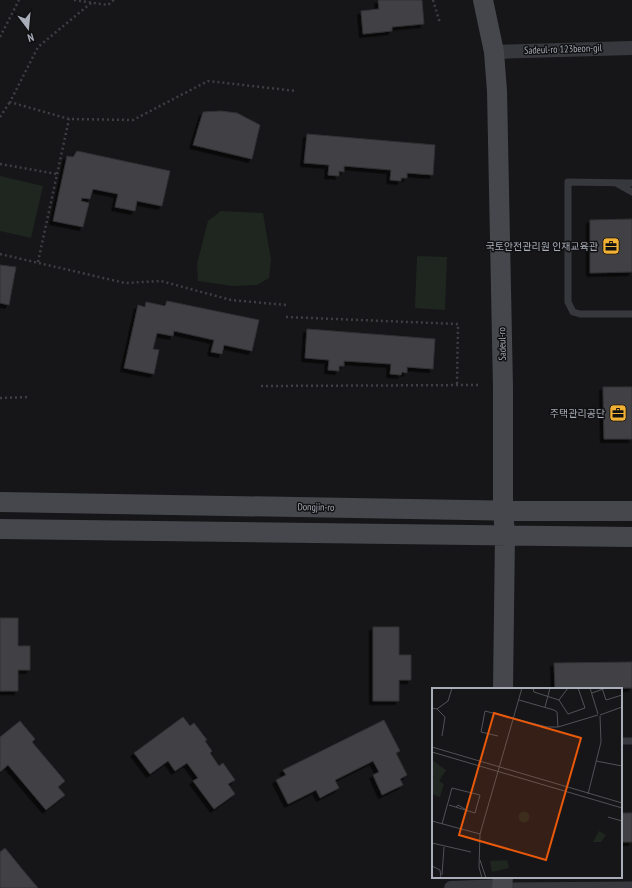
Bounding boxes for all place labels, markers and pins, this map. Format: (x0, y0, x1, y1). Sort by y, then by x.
office icon: 국토안전관리원 인재교육관 (601, 236, 621, 256)
place label: 국토안전관리원 인재교육관 (485, 240, 599, 253)
office icon: 주택관리공단 (608, 403, 628, 423)
place label: 주택관리공단 (550, 407, 605, 420)

